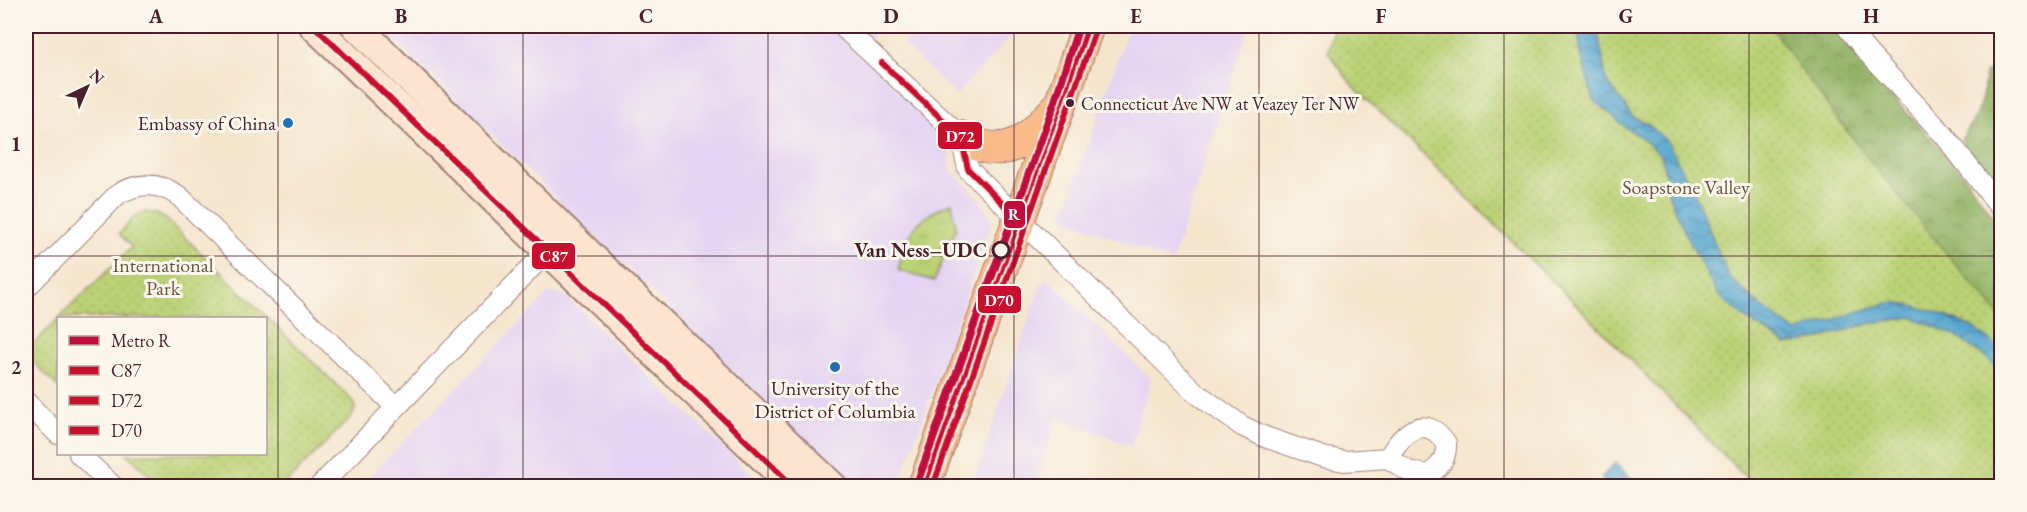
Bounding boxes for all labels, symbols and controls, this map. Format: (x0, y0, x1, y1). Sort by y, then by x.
text: A (148, 3, 164, 29)
text: B (395, 3, 407, 29)
text: C (639, 3, 653, 29)
text: D (883, 3, 899, 29)
text: E (1130, 3, 1142, 29)
text: F (1376, 3, 1387, 29)
text: G (1619, 3, 1633, 29)
text: H (1863, 3, 1879, 29)
north arrow (57, 57, 117, 117)
text: N (85, 65, 109, 89)
place label: Connecticut Ave NW at Veazey Ter NW (1081, 92, 1360, 115)
marker: Connecticut Ave NW at Veazey Ter NW (1064, 97, 1076, 109)
place label: Embassy of China (138, 110, 276, 136)
marker: Embassy of China (281, 116, 295, 130)
line badge: D72 (937, 121, 983, 150)
text: D72 (945, 126, 975, 147)
text: 1 (11, 131, 21, 157)
park label: Soapstone Valley (1622, 174, 1750, 200)
line badge: R (1003, 200, 1026, 229)
text: R (1008, 204, 1021, 225)
place label: Van Ness–UDC (854, 237, 987, 263)
marker: Van Ness–UDC (992, 241, 1010, 259)
line badge: C87 (531, 242, 576, 270)
text: C87 (540, 246, 569, 267)
park label: International Park (112, 252, 214, 301)
line badge: D70 (977, 285, 1022, 314)
text: D70 (984, 290, 1014, 311)
legend (57, 317, 267, 455)
text: Metro R (111, 329, 171, 352)
text: 2 (11, 354, 22, 380)
text: C87 (111, 359, 141, 382)
marker: University of the District of Columbia (828, 360, 842, 374)
place label: University of the District of Columbia (755, 375, 915, 424)
text: D72 (111, 389, 142, 412)
text: D70 (111, 419, 142, 442)

